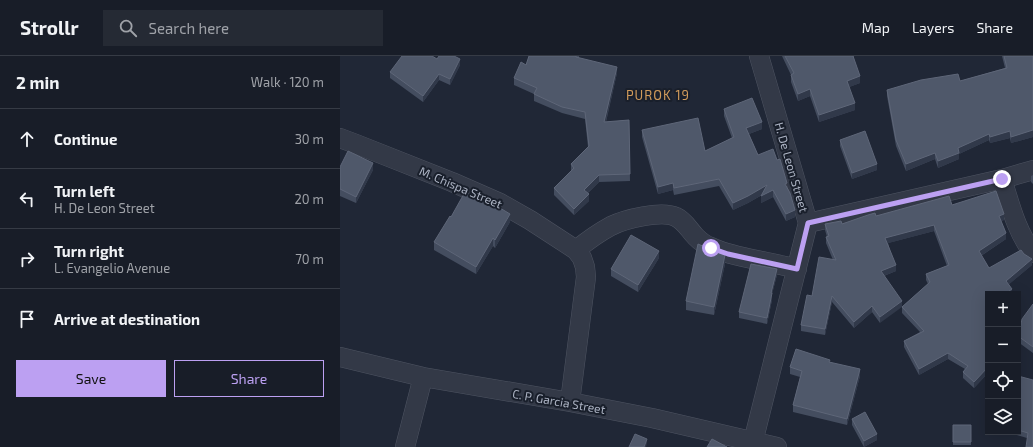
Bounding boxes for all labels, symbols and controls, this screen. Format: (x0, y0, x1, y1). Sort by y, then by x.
search box (103, 10, 383, 46)
text: Strollr (20, 16, 79, 39)
icon: search (117, 17, 139, 39)
text: Search here (149, 19, 229, 37)
text: Map (862, 19, 890, 36)
text: Layers (912, 19, 954, 36)
text: Share (976, 19, 1013, 36)
text: 2 min (16, 72, 59, 92)
text: Walk · 120 m (251, 74, 324, 90)
district label: PUROK 19 (626, 87, 690, 103)
street label: H. De Leon Street (772, 120, 812, 214)
icon: ahead (16, 128, 38, 150)
text: Continue (54, 130, 117, 148)
text: 30 m (295, 131, 324, 147)
street label: M. Chispa Street (418, 163, 505, 211)
route end (993, 170, 1011, 188)
text: Turn left (54, 182, 115, 200)
icon: left (16, 188, 38, 210)
text: 20 m (295, 191, 324, 207)
text: H. De Leon Street (54, 200, 155, 216)
route start (702, 239, 720, 257)
text: Turn right (54, 242, 124, 260)
icon: right (16, 248, 38, 270)
text: 70 m (295, 251, 324, 267)
text: L. Evangelio Avenue (54, 260, 170, 276)
map controls (985, 291, 1021, 435)
button: + (985, 291, 1021, 327)
icon: arrive (16, 308, 38, 330)
text: Arrive at destination (54, 310, 200, 328)
button: − (985, 327, 1021, 363)
button: Save (16, 360, 166, 397)
button: Share (174, 360, 324, 397)
button: locate (985, 363, 1021, 399)
street label: C. P. Garcia Street (511, 386, 607, 416)
button: layers (985, 399, 1021, 435)

